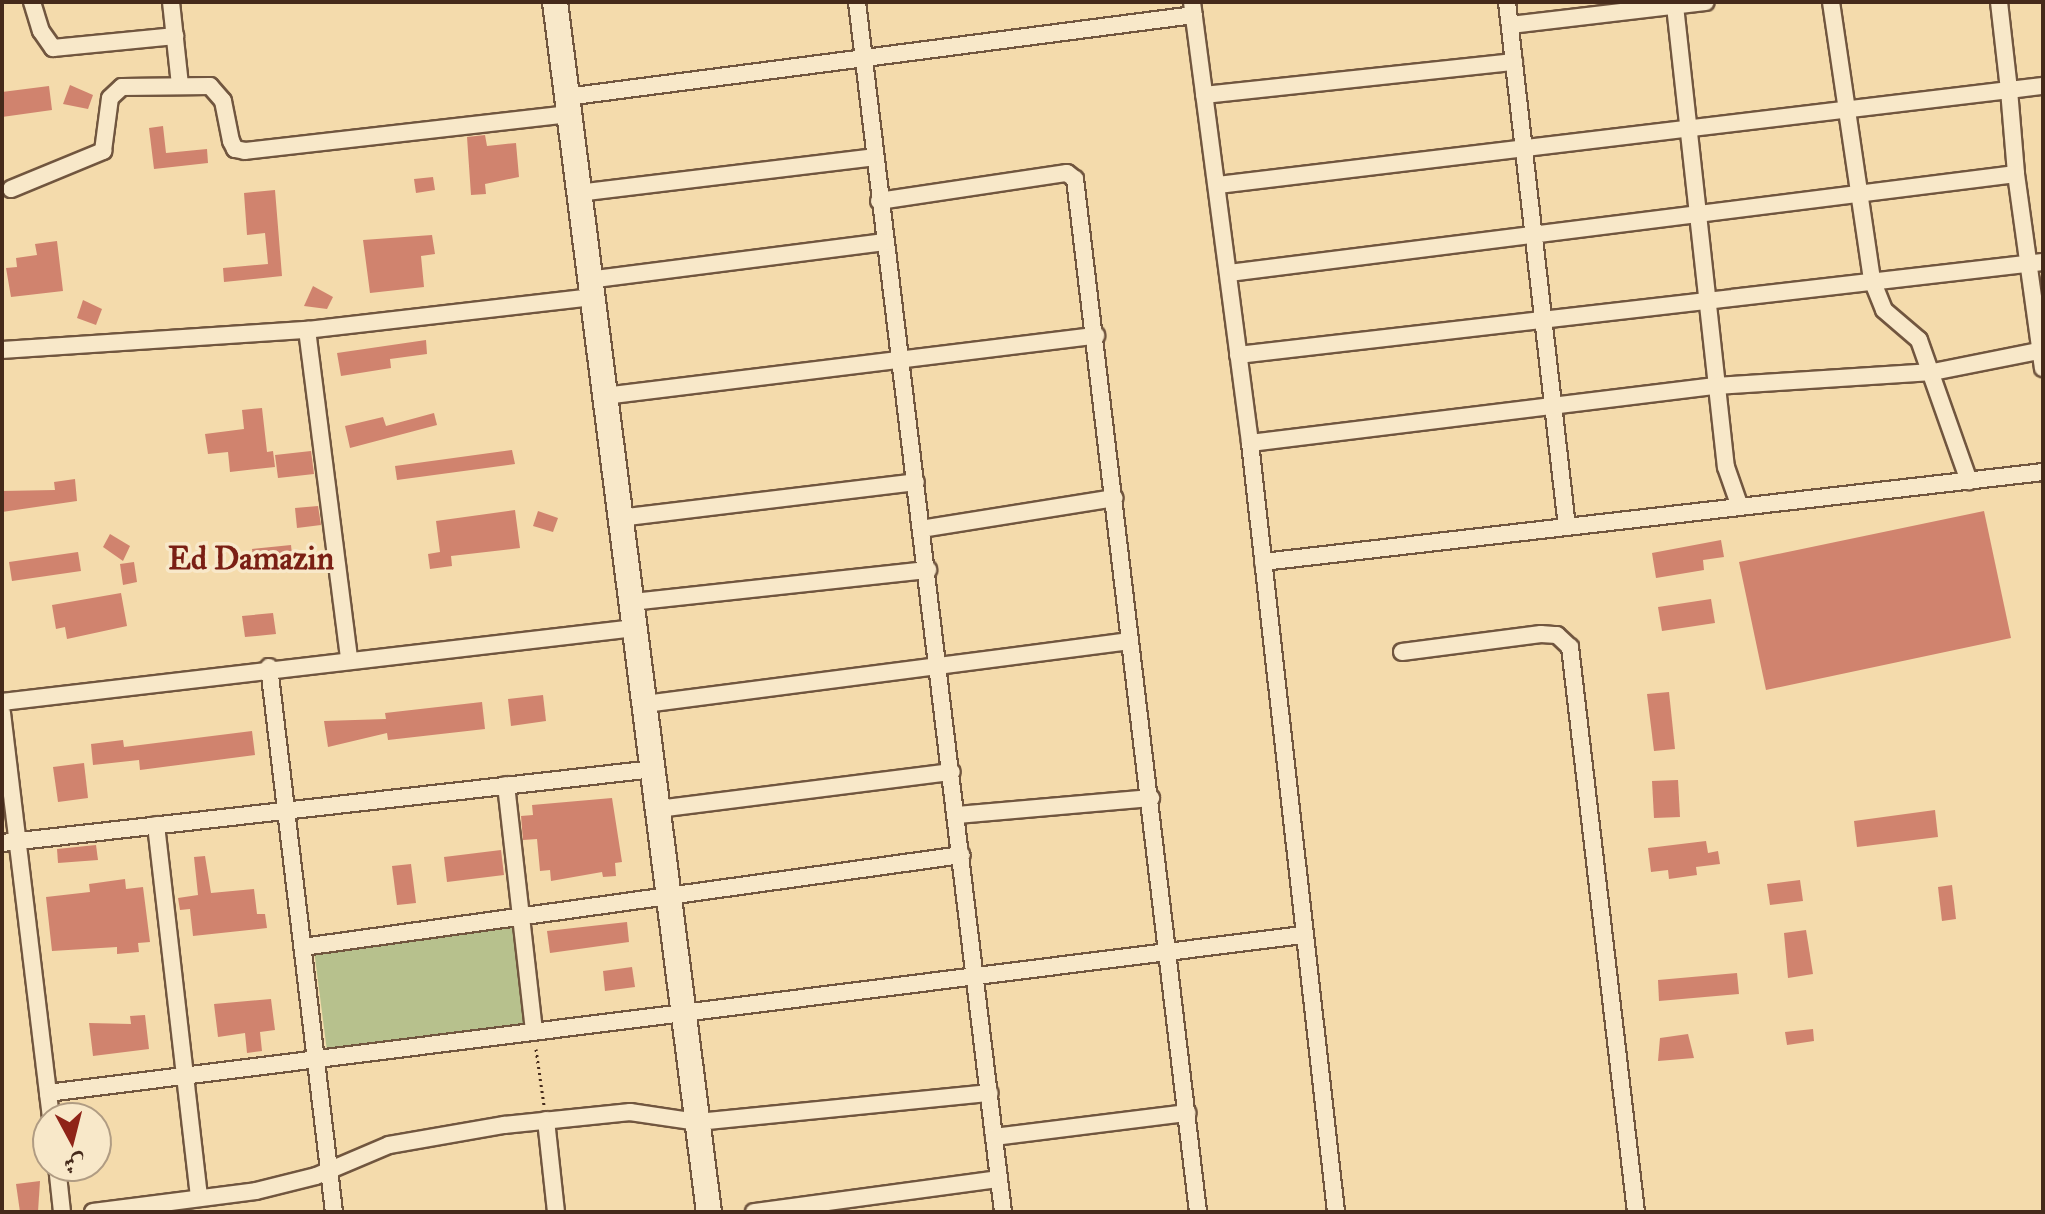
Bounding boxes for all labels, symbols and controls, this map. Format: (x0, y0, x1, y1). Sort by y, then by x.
district label: Ed Damazin (168, 540, 334, 578)
north arrow (32, 1102, 112, 1182)
text: ش (62, 1150, 87, 1179)

